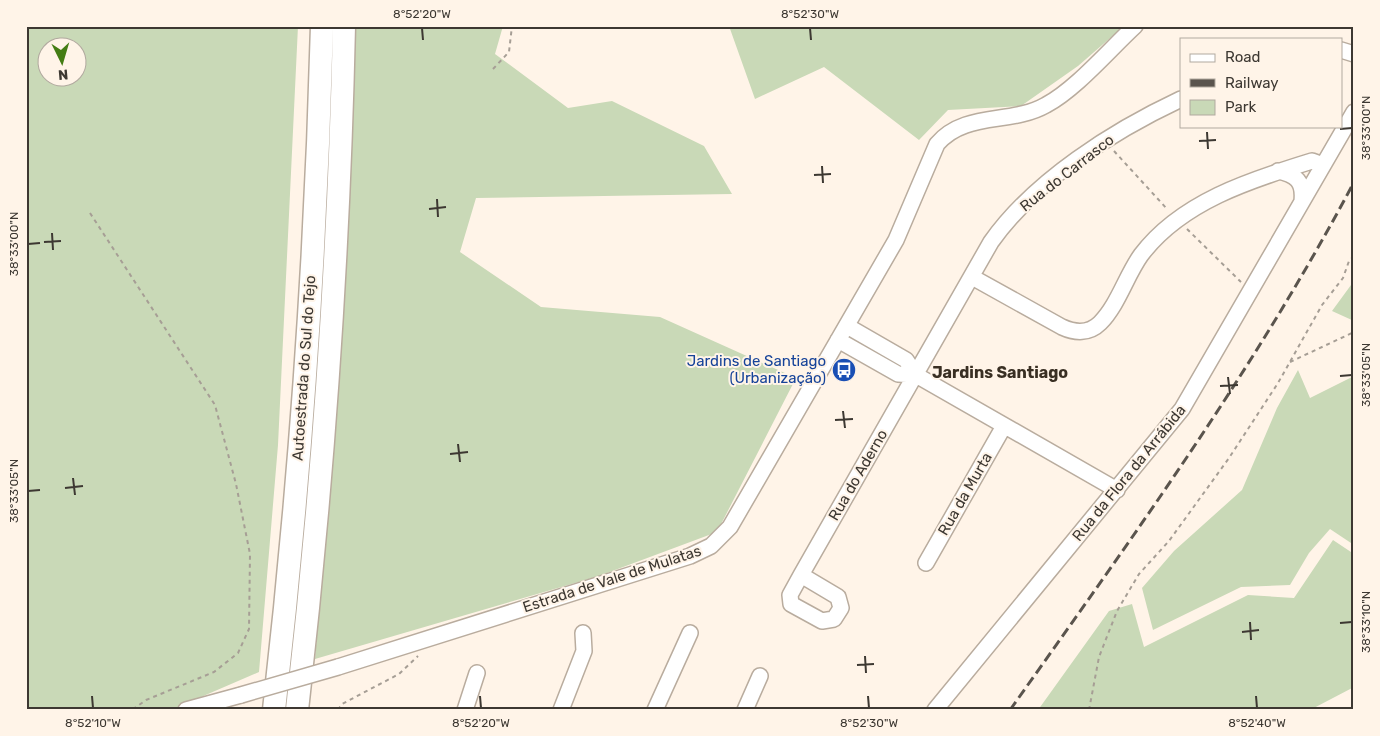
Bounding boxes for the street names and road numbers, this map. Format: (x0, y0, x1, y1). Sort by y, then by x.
street label: Rua do Carrasco (1016, 131, 1118, 215)
street label: Autoestrada do Sul do Tejo (289, 275, 319, 461)
street label: Rua da Flora da Arrábida (1068, 401, 1190, 545)
street label: Rua do Aderno (825, 426, 891, 524)
street label: Rua da Murta (934, 449, 996, 539)
street label: Estrada de Vale de Mulatas (521, 542, 704, 616)

